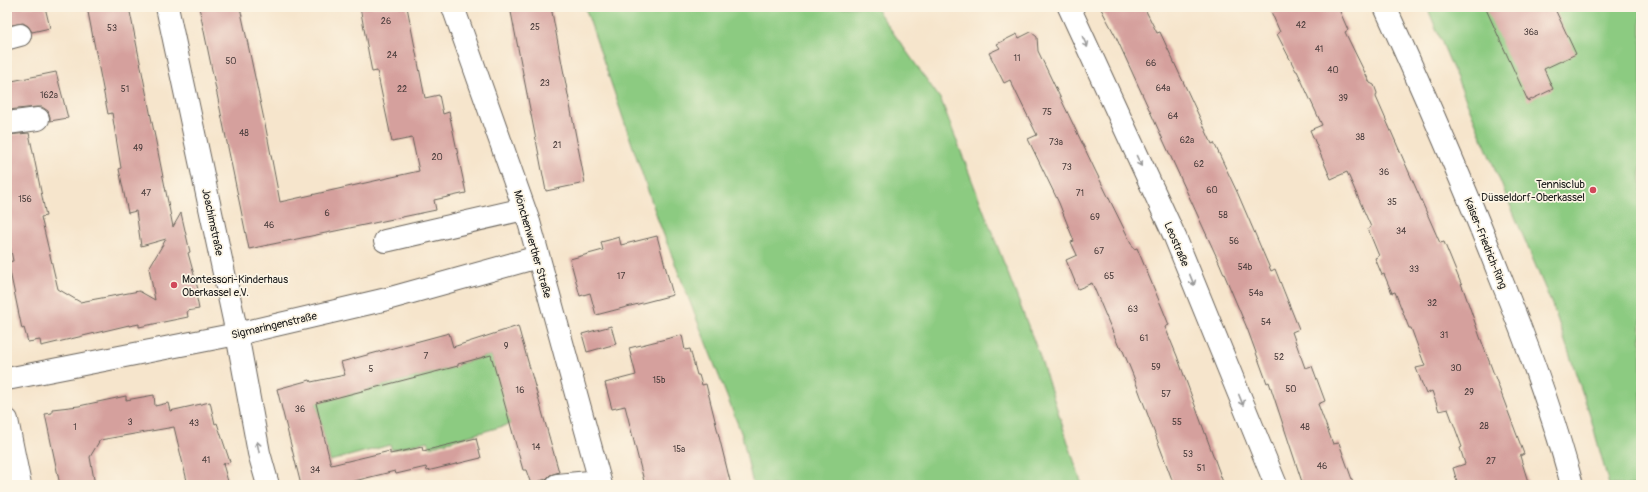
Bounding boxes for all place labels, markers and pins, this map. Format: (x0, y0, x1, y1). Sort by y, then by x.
place label: Tennisclub Düsseldorf-Oberkassel (1481, 178, 1585, 204)
marker: Tennisclub Düsseldorf-Oberkassel (1588, 185, 1598, 195)
place label: Montessori-Kinderhaus Oberkassel e.V. (182, 273, 288, 299)
marker: Montessori-Kinderhaus Oberkassel e.V. (169, 280, 179, 290)

